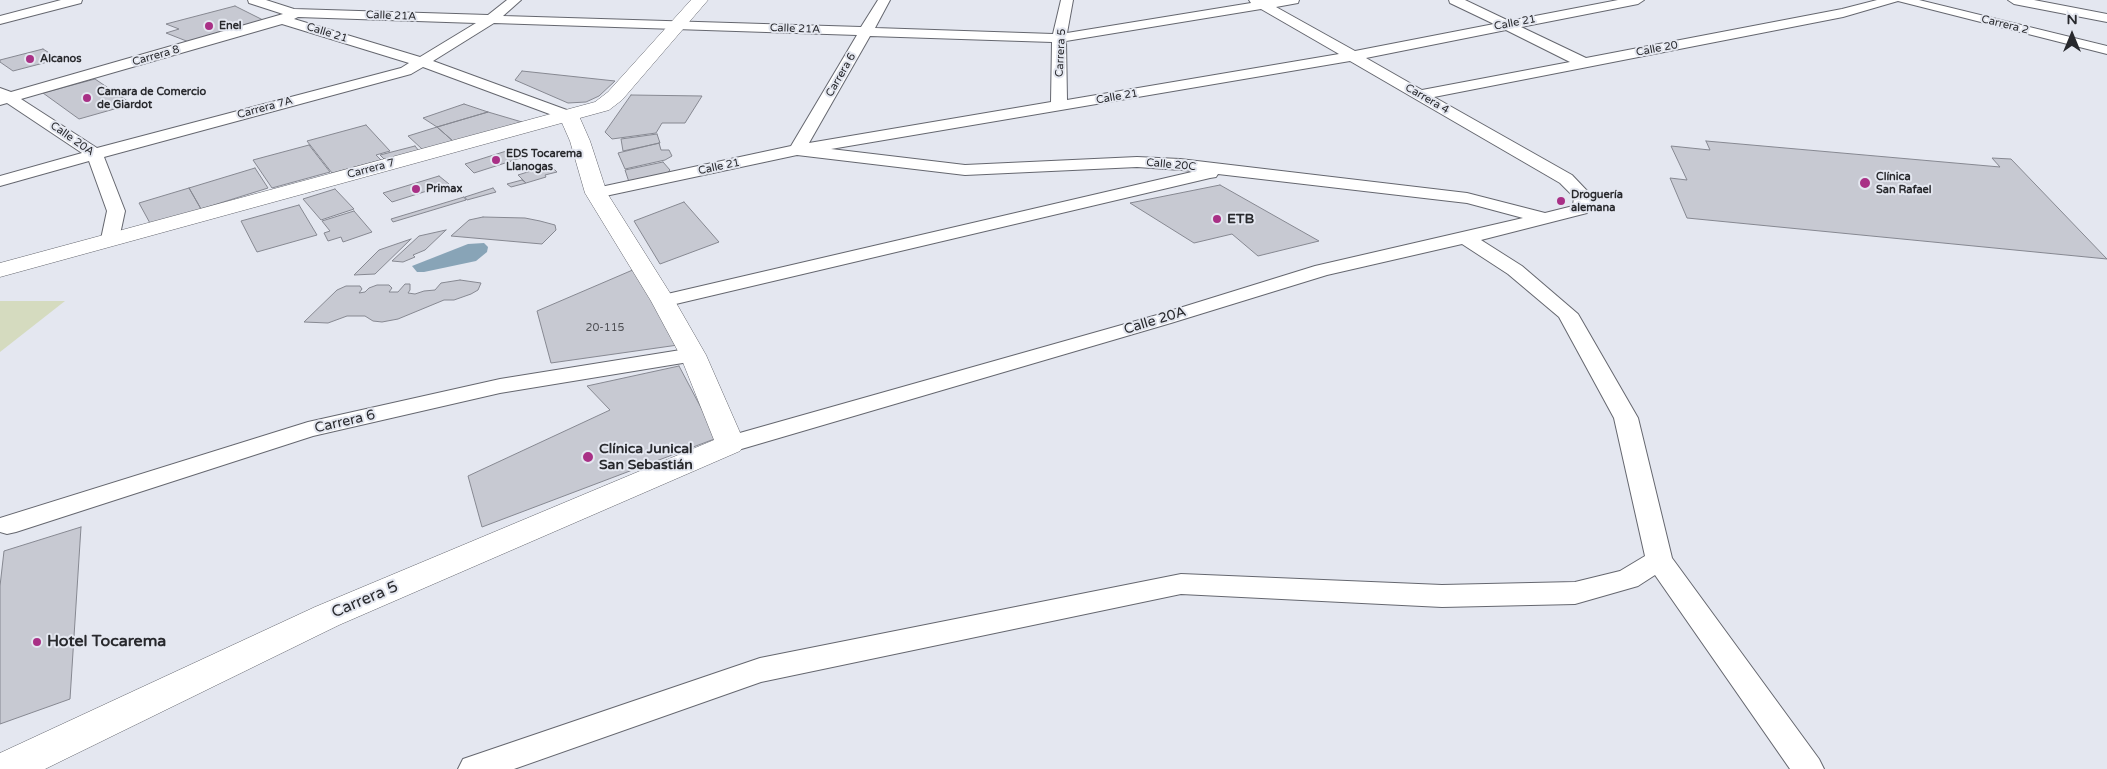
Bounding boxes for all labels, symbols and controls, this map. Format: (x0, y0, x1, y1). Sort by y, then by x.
street label: Calle 21A (366, 9, 416, 23)
north arrow (2047, 10, 2097, 60)
text: N (2066, 11, 2078, 28)
street label: Calle 21 (1493, 12, 1537, 34)
street label: Carrera 2 (1980, 13, 2030, 37)
place label: Enel (219, 19, 242, 33)
marker: Enel (203, 20, 215, 32)
street label: Calle 21 (305, 21, 349, 45)
street label: Calle 21A (770, 22, 820, 36)
street label: Carrera 5 (1053, 28, 1069, 78)
street label: Calle 20 (1635, 38, 1679, 60)
street label: Carrera 8 (131, 43, 181, 69)
street label: Carrera 6 (823, 51, 859, 99)
place label: Alcanos (40, 52, 82, 66)
marker: Alcanos (24, 53, 36, 65)
street label: Carrera 4 (1403, 81, 1451, 117)
place label: Camara de Comercio de Giardot (97, 85, 206, 111)
street label: Calle 21 (1095, 87, 1139, 107)
marker: Camara de Comercio de Giardot (81, 92, 93, 104)
street label: Carrera 7A (236, 94, 294, 122)
street label: Calle 20A (48, 119, 96, 159)
place label: EDS Tocarema Llanogas (506, 147, 582, 173)
marker: EDS Tocarema Llanogas (490, 154, 502, 166)
street label: Carrera 7 (346, 156, 396, 182)
street label: Calle 21 (697, 156, 741, 178)
street label: Calle 20C (1146, 156, 1196, 174)
place label: Clínica San Rafael (1876, 170, 1932, 196)
marker: Clínica San Rafael (1858, 176, 1872, 190)
place label: Primax (426, 182, 462, 196)
marker: Primax (410, 183, 422, 195)
place label: Droguería alemana (1571, 188, 1623, 214)
marker: Droguería alemana (1555, 195, 1567, 207)
place label: ETB (1227, 211, 1254, 227)
marker: ETB (1211, 213, 1223, 225)
street label: Calle 20A (1122, 304, 1188, 338)
house number: 20-115 (585, 321, 625, 335)
street label: Carrera 6 (313, 407, 377, 437)
place label: Clínica Junical San Sebastián (599, 441, 693, 474)
marker: Clínica Junical San Sebastián (581, 450, 595, 464)
street label: Carrera 5 (329, 577, 401, 623)
place label: Hotel Tocarema (47, 632, 166, 652)
marker: Hotel Tocarema (31, 636, 43, 648)

